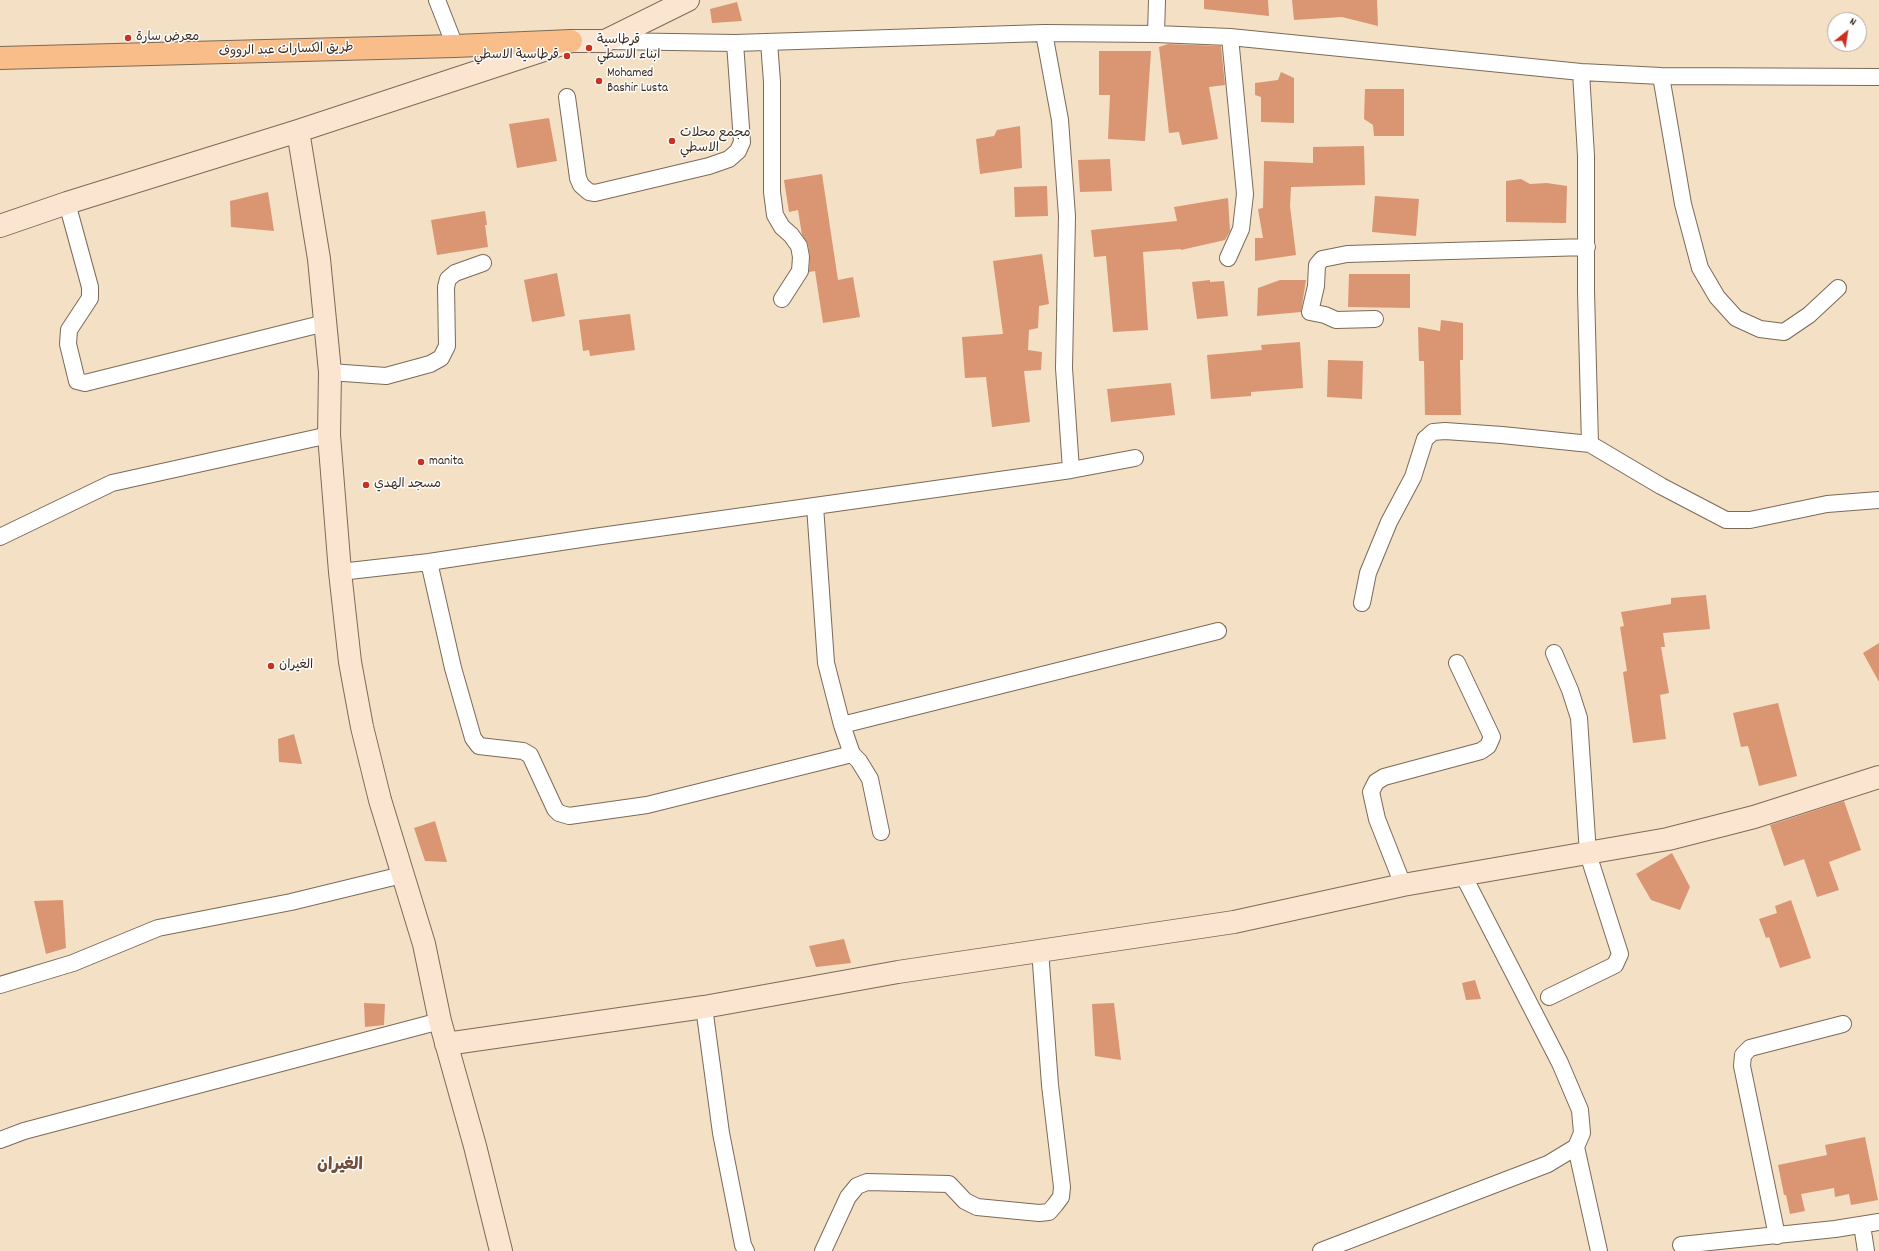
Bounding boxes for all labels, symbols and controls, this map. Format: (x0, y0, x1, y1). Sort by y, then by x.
north arrow (1827, 12, 1867, 52)
text: N (1846, 14, 1859, 31)
place label: معرض سارة (136, 30, 199, 46)
marker: معرض سارة (123, 33, 133, 43)
place label: قرطاسية ابناء الاسطي (597, 33, 660, 64)
street label: طريق الكسارات عبد الرووف (218, 41, 354, 61)
marker: قرطاسية ابناء الاسطي (584, 43, 594, 53)
place label: قرطاسية الاسطي (474, 48, 559, 64)
marker: قرطاسية الاسطي (562, 51, 572, 61)
place label: Mohamed Bashir Lusta (607, 66, 668, 97)
marker: Mohamed Bashir Lusta (594, 76, 604, 86)
place label: مجمع محلات الاسطي (680, 126, 751, 157)
marker: مجمع محلات الاسطي (667, 136, 677, 146)
place label: manita (429, 454, 463, 470)
marker: manita (416, 457, 426, 467)
place label: مسجد الهدي (374, 477, 441, 493)
marker: مسجد الهدي (361, 480, 371, 490)
place label: الغيران (279, 658, 313, 674)
marker: الغيران (266, 661, 276, 671)
district label: الغيران (317, 1157, 363, 1177)

